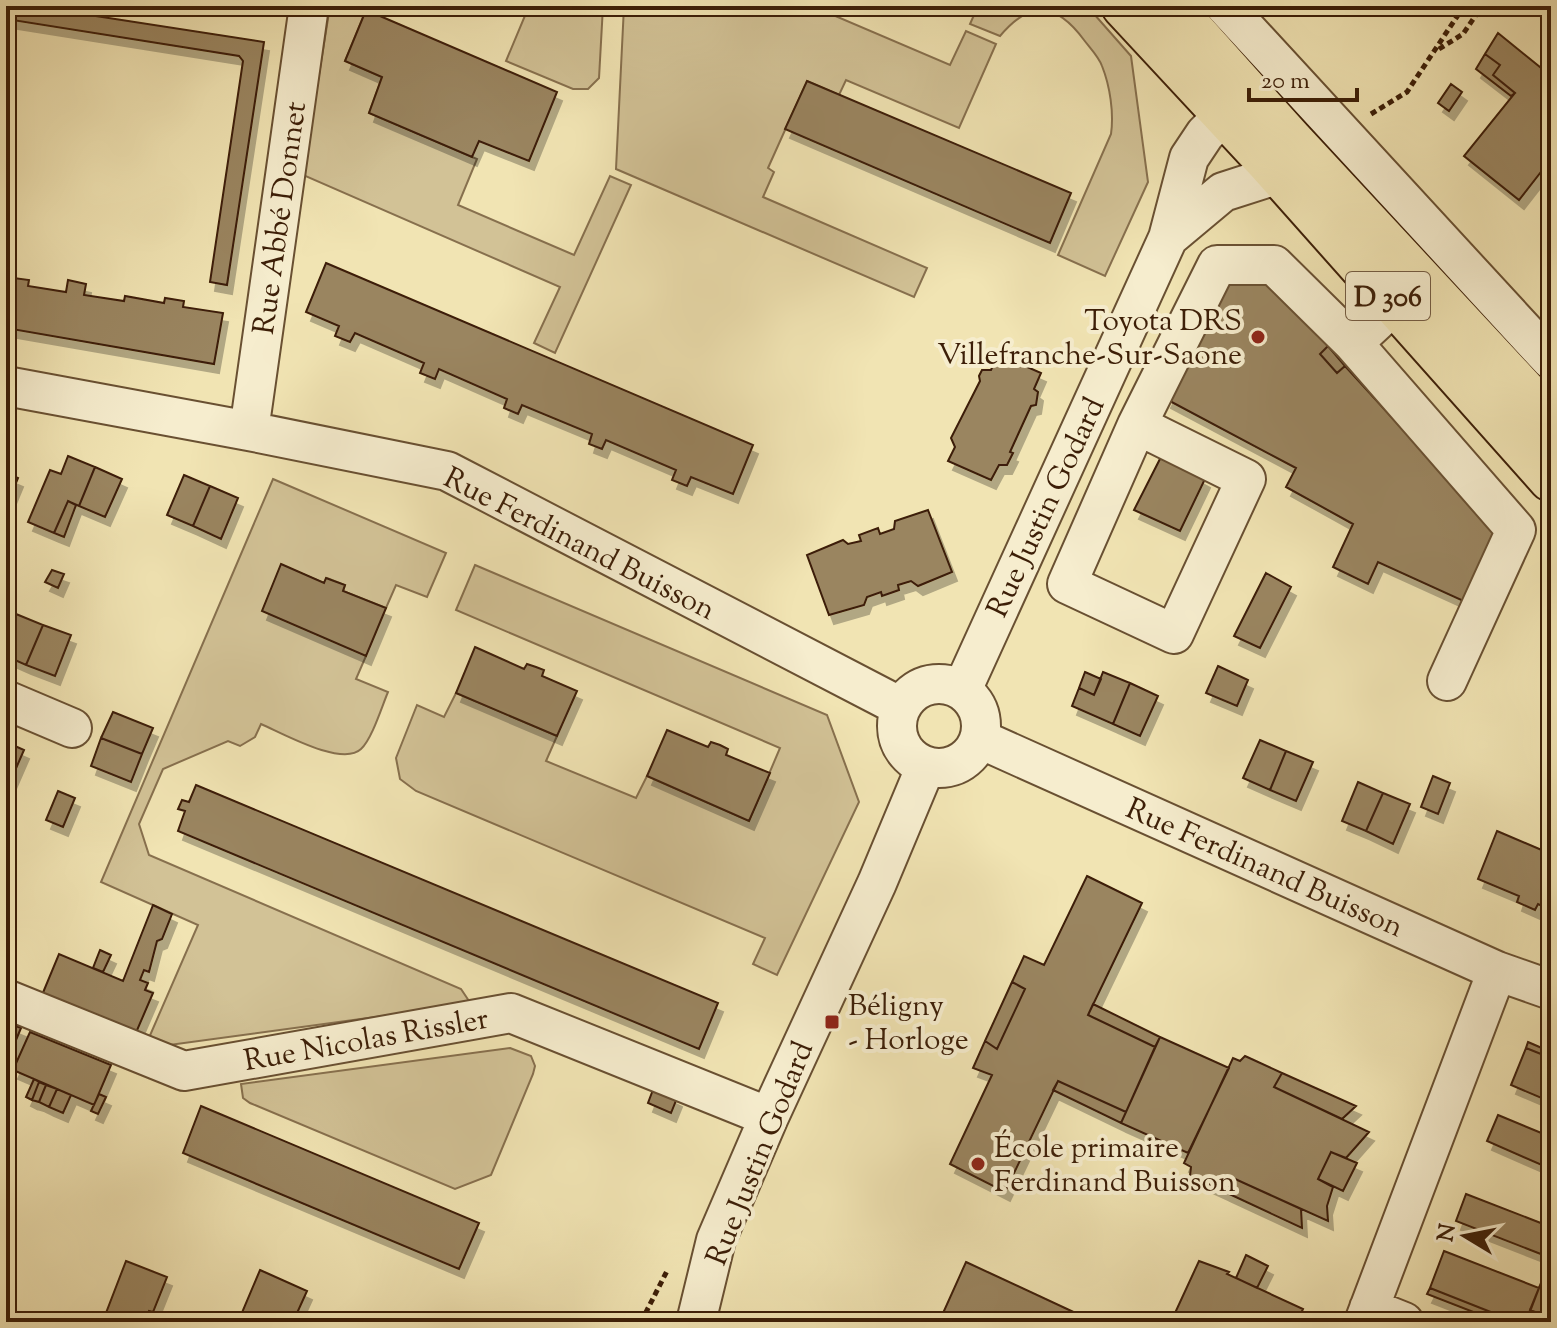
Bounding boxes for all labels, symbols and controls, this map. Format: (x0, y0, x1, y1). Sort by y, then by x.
scale bar (1249, 52, 1357, 102)
text: 20 m (1261, 65, 1310, 99)
street label: Rue Abbé Donnet (244, 99, 319, 338)
road number: D 306 (1346, 272, 1430, 320)
place label: Toyota DRS Villefranche-Sur-Saone (937, 301, 1242, 378)
marker: Toyota DRS Villefranche-Sur-Saone (1249, 328, 1267, 346)
street label: Rue Justin Godard (977, 391, 1117, 625)
street label: Rue Ferdinand Buisson (435, 458, 722, 633)
street label: Rue Ferdinand Buisson (1118, 789, 1410, 950)
place label: Béligny - Horloge (848, 986, 969, 1063)
street label: Rue Nicolas Rissler (241, 999, 492, 1084)
marker: Béligny - Horloge (823, 1013, 841, 1031)
street label: Rue Justin Godard (697, 1035, 826, 1273)
place label: École primaire Ferdinand Buisson (994, 1128, 1236, 1205)
marker: École primaire Ferdinand Buisson (969, 1155, 987, 1173)
north arrow (1425, 1196, 1505, 1276)
text: N (1431, 1221, 1466, 1244)

